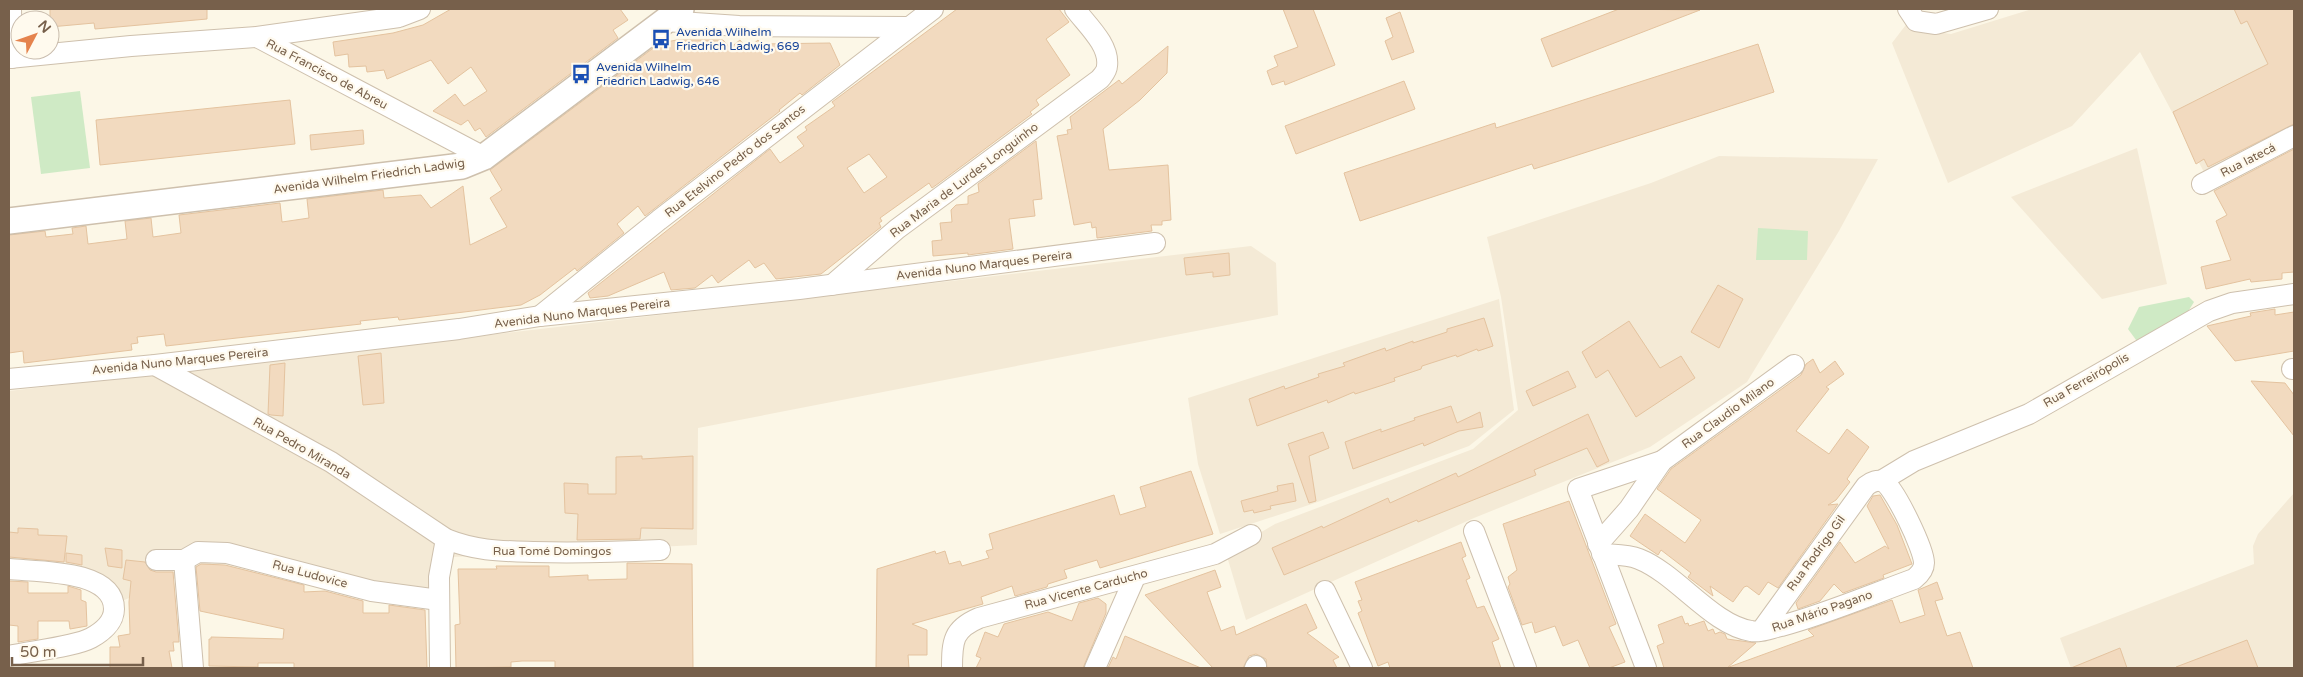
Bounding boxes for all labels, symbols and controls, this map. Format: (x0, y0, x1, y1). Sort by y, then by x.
north arrow (10, 10, 60, 60)
text: N (34, 17, 55, 37)
place label: Avenida Wilhelm Friedrich Ladwig, 669 (676, 25, 799, 53)
bus stop icon: Avenida Wilhelm Friedrich Ladwig, 669 (650, 28, 672, 50)
street label: Rua Francisco de Abreu (264, 36, 390, 112)
place label: Avenida Wilhelm Friedrich Ladwig, 646 (596, 60, 719, 88)
bus stop icon: Avenida Wilhelm Friedrich Ladwig, 646 (570, 63, 592, 85)
street label: Rua Etelvino Pedro dos Santos (662, 102, 808, 220)
street label: Rua Maria de Lurdes Longuinho (887, 120, 1041, 240)
street label: Rua Iatecá (2218, 140, 2278, 180)
street label: Avenida Wilhelm Friedrich Ladwig (272, 156, 466, 196)
street label: Avenida Nuno Marques Pereira (895, 247, 1073, 283)
street label: Avenida Nuno Marques Pereira (493, 295, 671, 331)
street label: Avenida Nuno Marques Pereira (91, 345, 269, 377)
street label: Rua Ferreirópolis (2041, 350, 2131, 410)
street label: Rua Claudio Milano (1679, 375, 1777, 451)
street label: Rua Pedro Miranda (251, 414, 353, 482)
street label: Rua Rodrigo Gil (1784, 513, 1848, 593)
street label: Rua Tomé Domingos (493, 544, 611, 558)
street label: Rua Ludovice (271, 557, 349, 591)
street label: Rua Vicente Carducho (1023, 566, 1149, 612)
street label: Rua Mário Pagano (1770, 587, 1874, 635)
scale bar (12, 634, 144, 666)
text: 50 m (20, 643, 57, 661)

